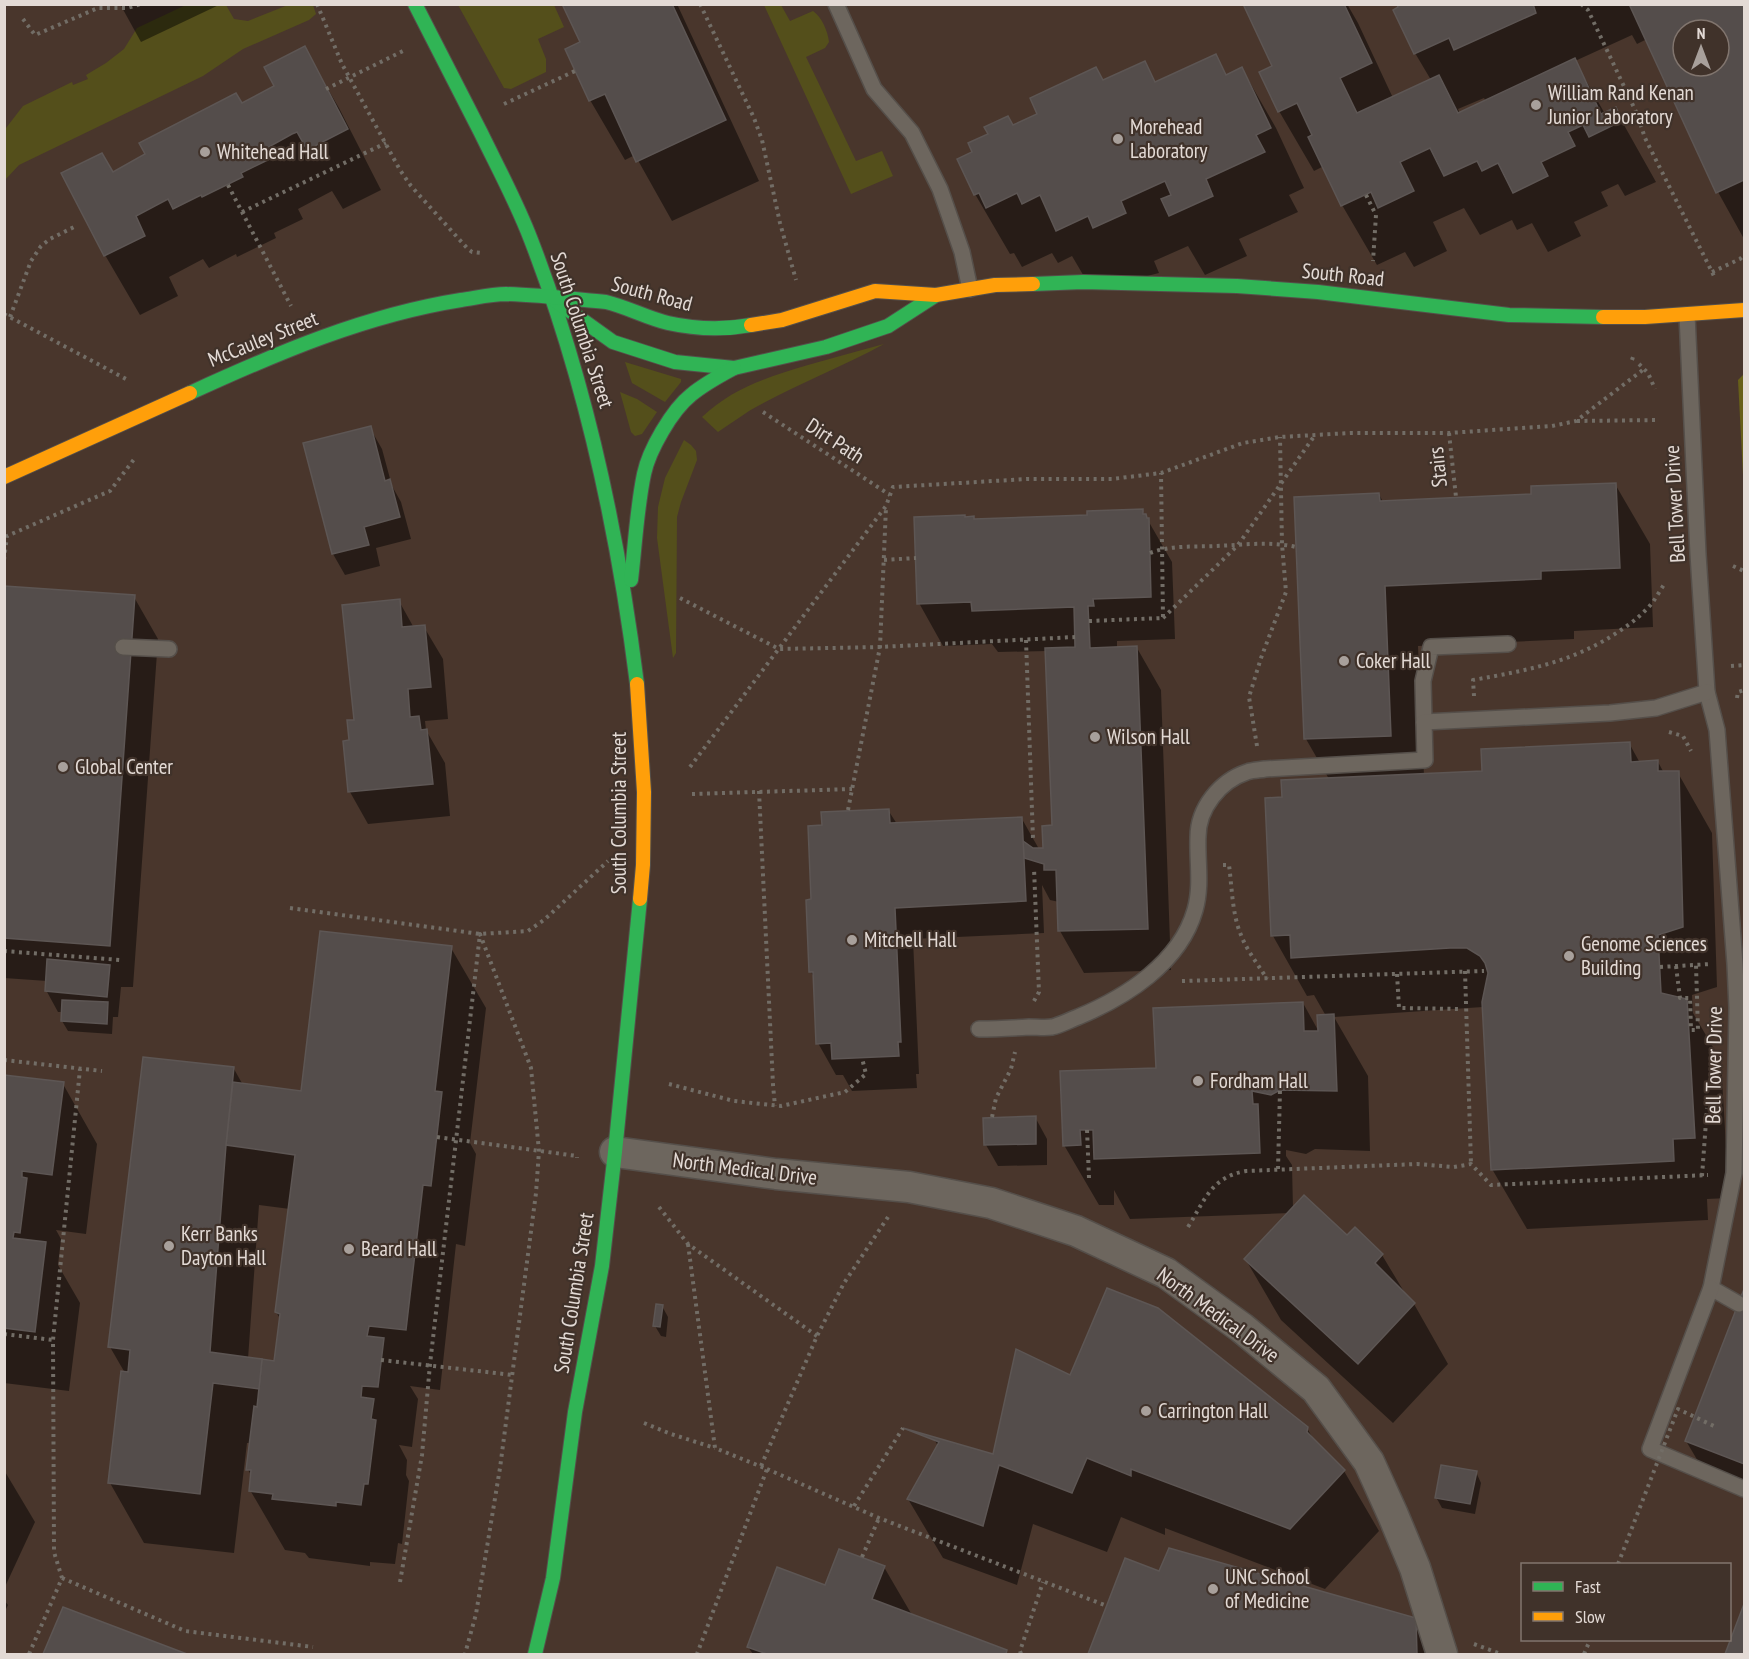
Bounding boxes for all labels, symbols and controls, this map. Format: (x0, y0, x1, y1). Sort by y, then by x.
north arrow (1671, 18, 1731, 78)
text: N (1697, 23, 1705, 43)
place label: William Rand Kenan Junior Laboratory (1547, 79, 1694, 130)
marker: William Rand Kenan Junior Laboratory (1529, 98, 1543, 112)
place label: Morehead Laboratory (1130, 113, 1208, 164)
marker: Morehead Laboratory (1111, 132, 1125, 146)
place label: Whitehead Hall (217, 138, 329, 165)
marker: Whitehead Hall (198, 145, 212, 159)
street label: South Columbia Street (545, 248, 620, 411)
street label: South Road (1301, 257, 1385, 292)
street label: South Road (609, 270, 695, 317)
street label: McCauley Street (204, 304, 322, 373)
street label: Dirt Path (801, 412, 870, 469)
street label: Stairs (1422, 445, 1453, 489)
street label: Bell Tower Drive (1658, 445, 1691, 563)
place label: Coker Hall (1356, 647, 1430, 674)
marker: Coker Hall (1337, 654, 1351, 668)
place label: Wilson Hall (1107, 723, 1190, 750)
marker: Wilson Hall (1088, 730, 1102, 744)
street label: South Columbia Street (605, 732, 632, 894)
place label: Global Center (75, 753, 173, 780)
marker: Global Center (56, 760, 70, 774)
place label: Mitchell Hall (864, 926, 957, 953)
place label: Genome Sciences Building (1581, 930, 1707, 981)
marker: Mitchell Hall (845, 933, 859, 947)
marker: Genome Sciences Building (1562, 949, 1576, 963)
street label: Bell Tower Drive (1699, 1006, 1728, 1124)
place label: Fordham Hall (1210, 1067, 1308, 1094)
marker: Fordham Hall (1191, 1074, 1205, 1088)
street label: North Medical Drive (671, 1146, 819, 1191)
street label: South Columbia Street (547, 1210, 600, 1375)
place label: Kerr Banks Dayton Hall (181, 1220, 266, 1271)
place label: Beard Hall (361, 1235, 437, 1262)
marker: Kerr Banks Dayton Hall (162, 1239, 176, 1253)
marker: Beard Hall (342, 1242, 356, 1256)
street label: North Medical Drive (1152, 1261, 1285, 1368)
place label: Carrington Hall (1158, 1397, 1268, 1424)
marker: Carrington Hall (1139, 1404, 1153, 1418)
place label: UNC School of Medicine (1225, 1563, 1309, 1614)
legend (1521, 1563, 1731, 1641)
text: Fast (1575, 1575, 1601, 1598)
marker: UNC School of Medicine (1206, 1582, 1220, 1596)
text: Slow (1575, 1605, 1606, 1628)

